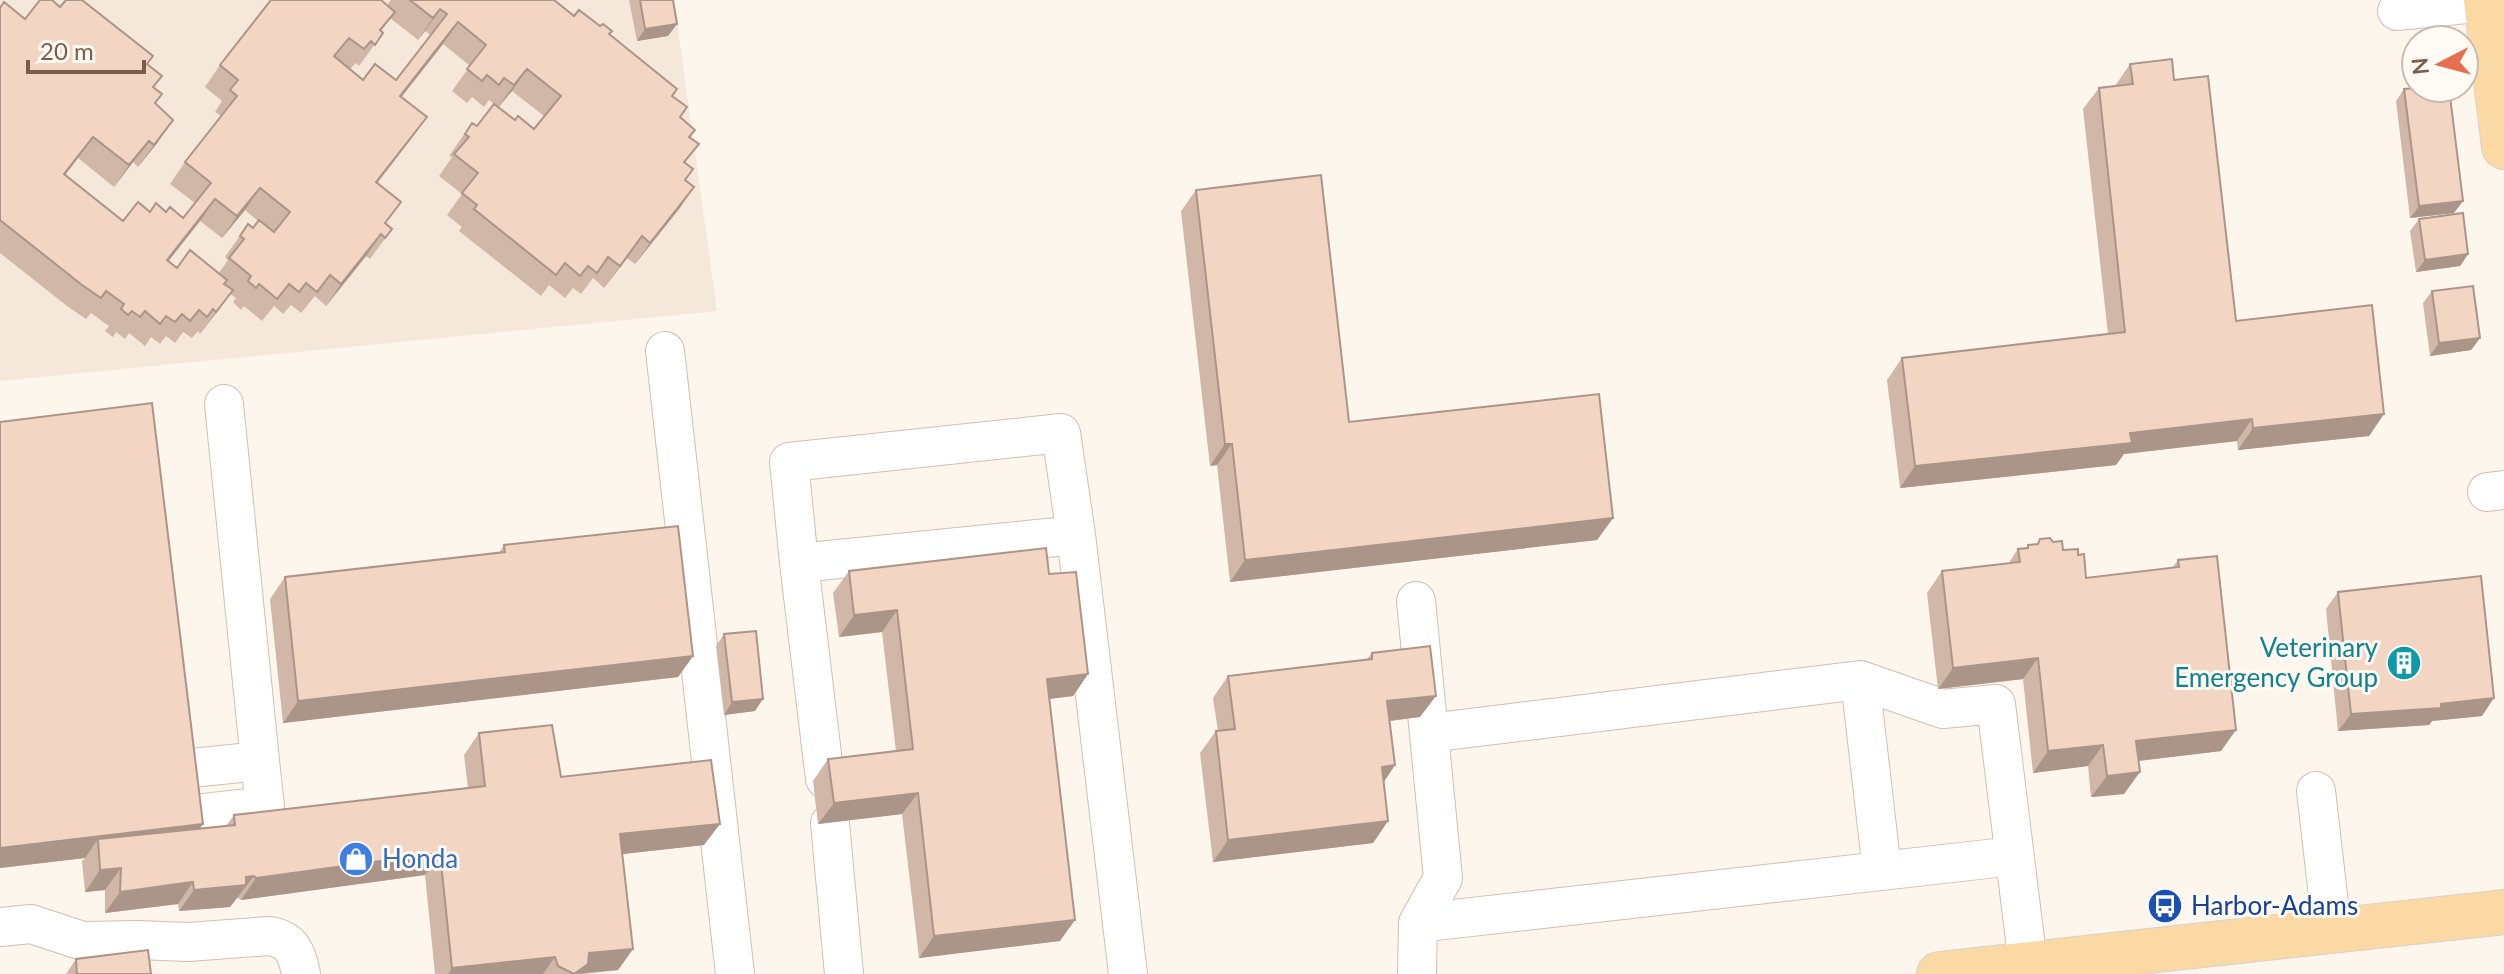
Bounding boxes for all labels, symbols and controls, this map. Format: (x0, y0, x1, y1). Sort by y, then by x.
scale bar (28, 24, 144, 74)
north arrow (2400, 24, 2480, 104)
text: 20 m (40, 36, 94, 65)
text: N (2405, 56, 2434, 76)
place label: Veterinary Emergency Group (2174, 631, 2379, 693)
building icon: Veterinary Emergency Group (2385, 644, 2423, 682)
shop icon: Honda (337, 840, 375, 878)
place label: Honda (382, 842, 458, 874)
bus stop icon: Harbor-Adams (2146, 887, 2184, 925)
place label: Harbor-Adams (2191, 889, 2358, 921)

